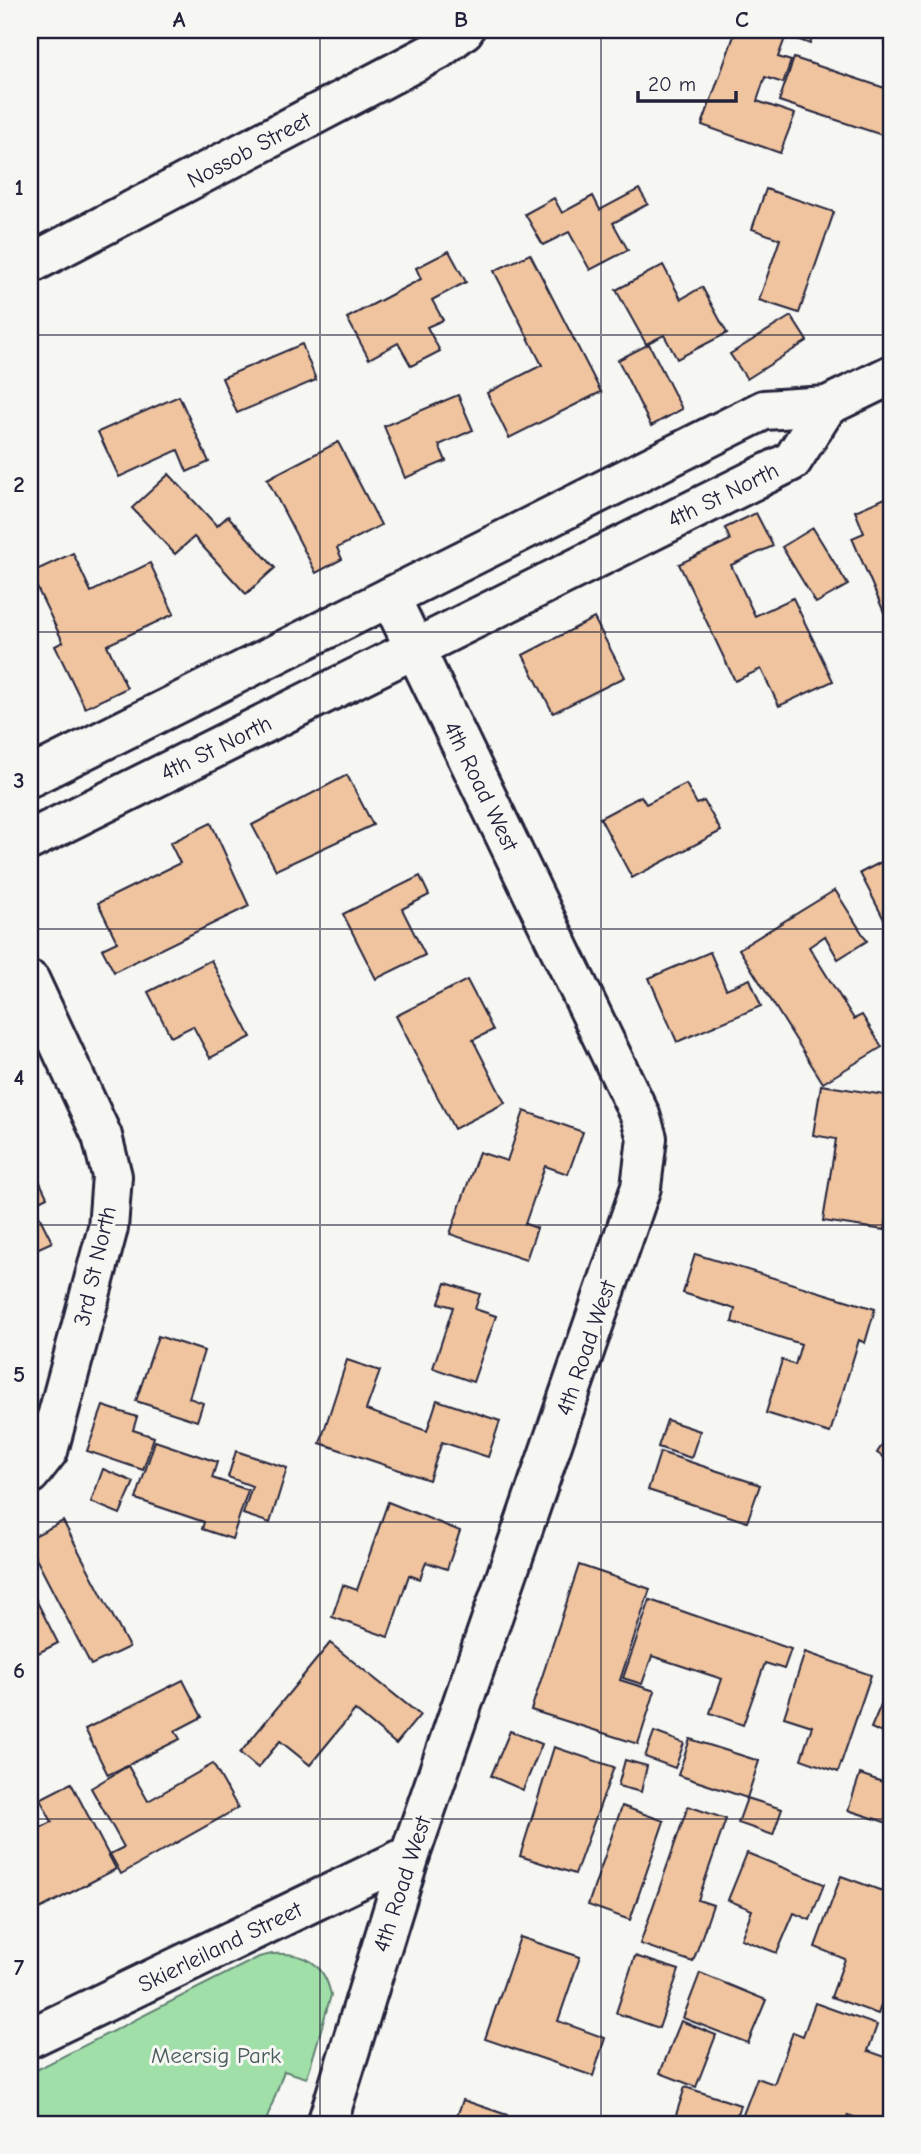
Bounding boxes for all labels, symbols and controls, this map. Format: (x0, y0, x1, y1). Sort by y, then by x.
text: A (173, 6, 186, 33)
text: B (454, 6, 468, 33)
text: C (735, 6, 749, 33)
scale bar (638, 60, 736, 104)
text: 20 m (648, 72, 696, 96)
street label: Nossob Street (183, 105, 317, 194)
text: 1 (14, 174, 24, 201)
street label: 4th St North (663, 457, 783, 533)
text: 2 (13, 471, 25, 498)
street label: 4th St North (156, 710, 276, 786)
street label: 4th Road West (438, 717, 525, 857)
text: 3 (13, 767, 25, 794)
text: 4 (14, 1064, 25, 1091)
street label: 3rd St North (68, 1203, 122, 1329)
street label: 4th Road West (550, 1276, 622, 1419)
text: 5 (13, 1361, 25, 1388)
text: 6 (13, 1657, 25, 1684)
street label: 4th Road West (367, 1811, 437, 1955)
street label: Skierleiland Street (134, 1895, 307, 1998)
text: 7 (14, 1954, 25, 1981)
park label: Meersig Park (151, 2042, 281, 2069)

